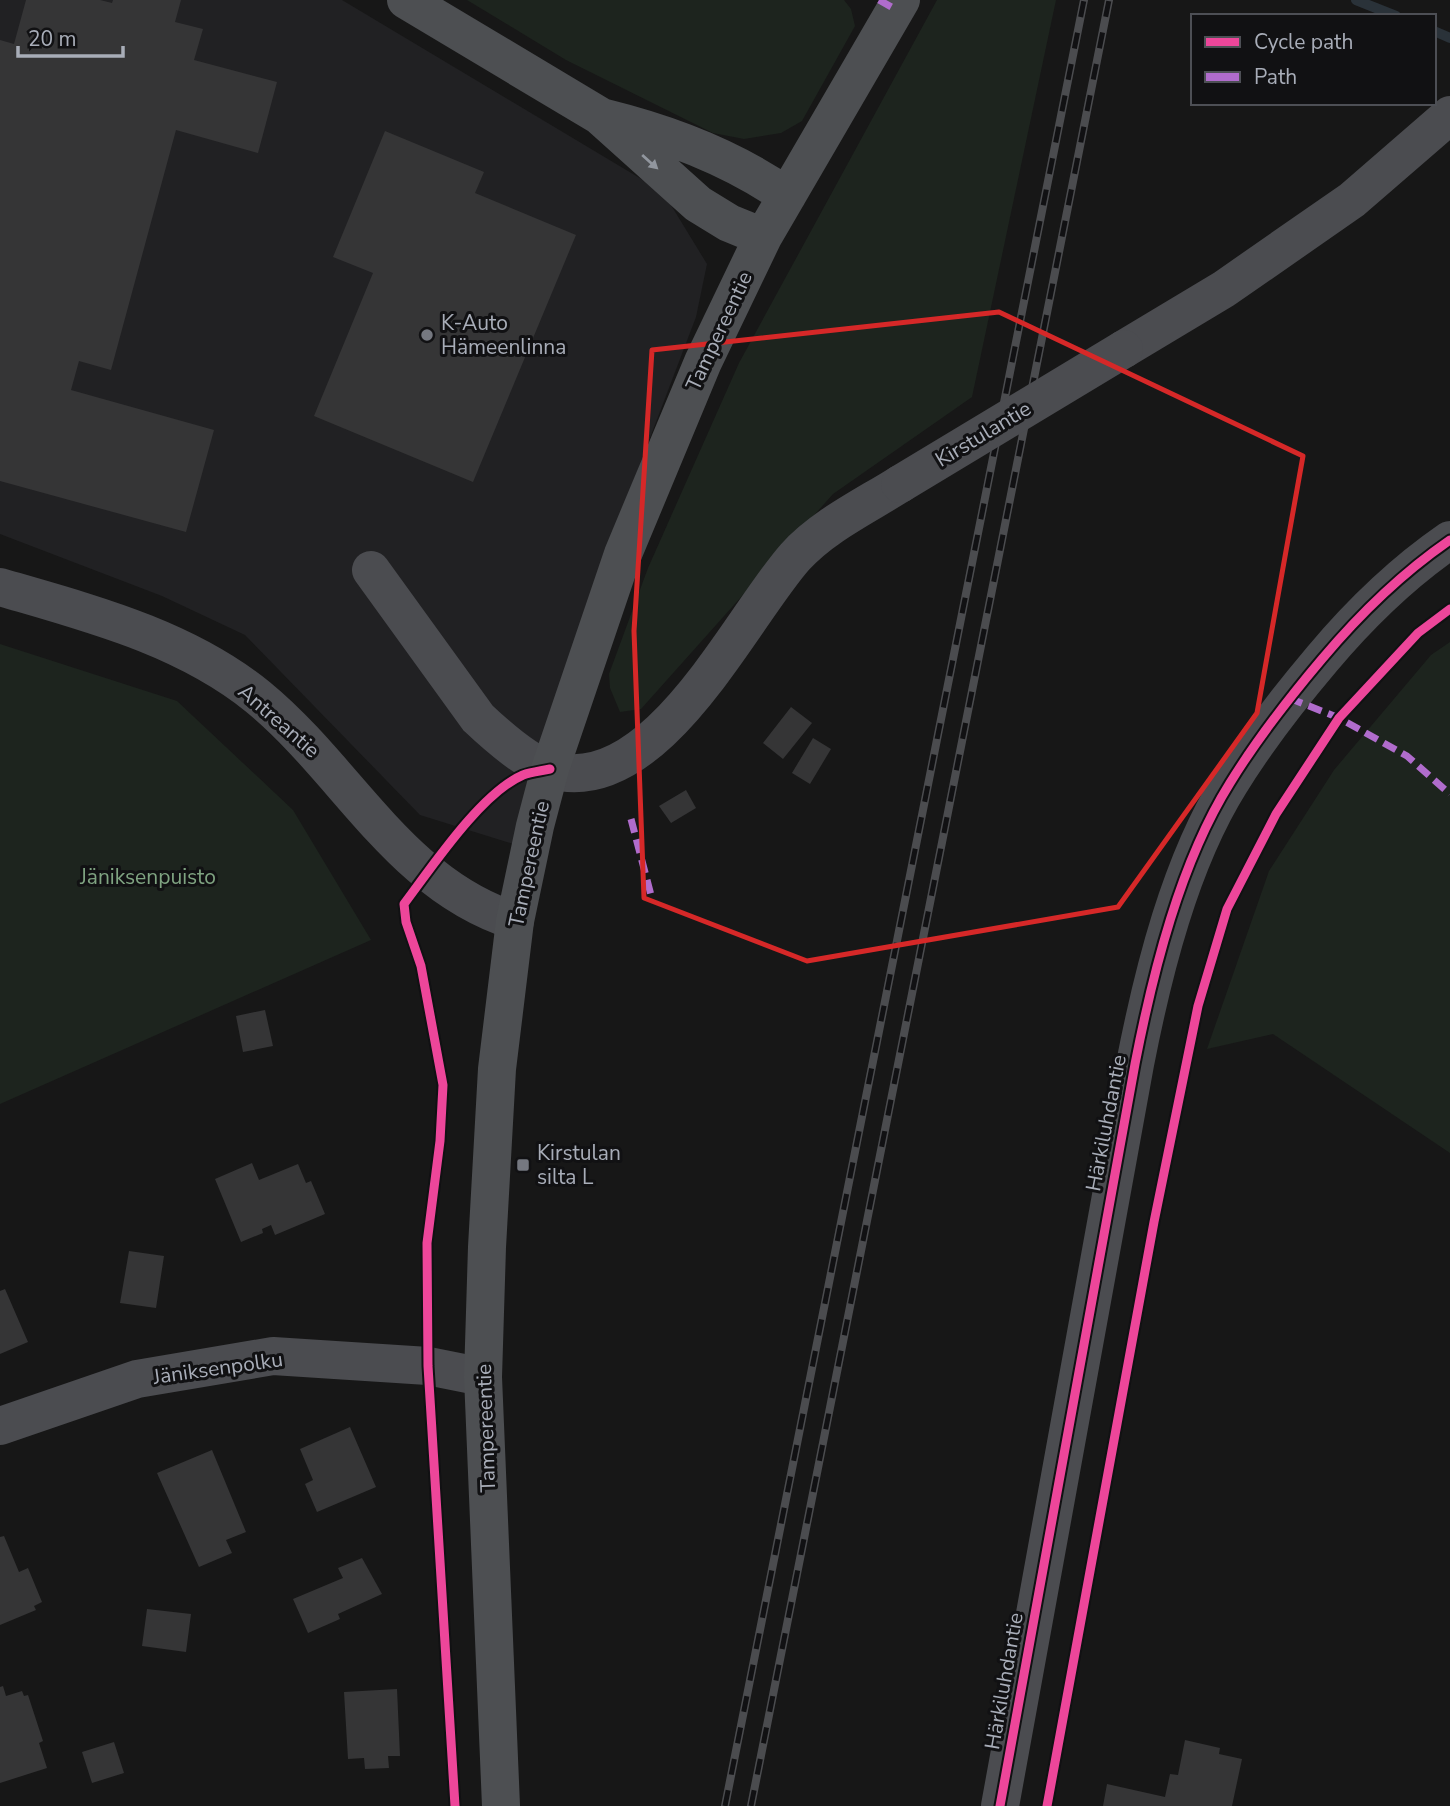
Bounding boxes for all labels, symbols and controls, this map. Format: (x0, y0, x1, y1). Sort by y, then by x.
scale bar (18, 14, 122, 58)
legend (1191, 14, 1436, 105)
text: 20 m (28, 25, 77, 53)
text: Cycle path (1254, 28, 1353, 56)
text: Path (1254, 63, 1297, 91)
one-way arrow (641, 154, 659, 170)
street label: Tampereentie (679, 267, 759, 395)
place label: K-Auto Hämeenlinna (441, 309, 566, 361)
marker: K-Auto Hämeenlinna (419, 327, 435, 343)
street label: Kirstulantie (930, 394, 1036, 474)
street label: Antreantie (232, 678, 326, 764)
street label: Tampereentie (502, 798, 556, 930)
park label: Jäniksenpuisto (79, 863, 216, 891)
street label: Härkiluhdantie (1079, 1052, 1133, 1194)
place label: Kirstulan silta L (537, 1139, 621, 1191)
marker: Kirstulan silta L (515, 1157, 531, 1173)
street label: Jäniksenpolku (150, 1345, 285, 1391)
street label: Tampereentie (470, 1363, 502, 1493)
street label: Härkiluhdantie (978, 1610, 1030, 1752)

